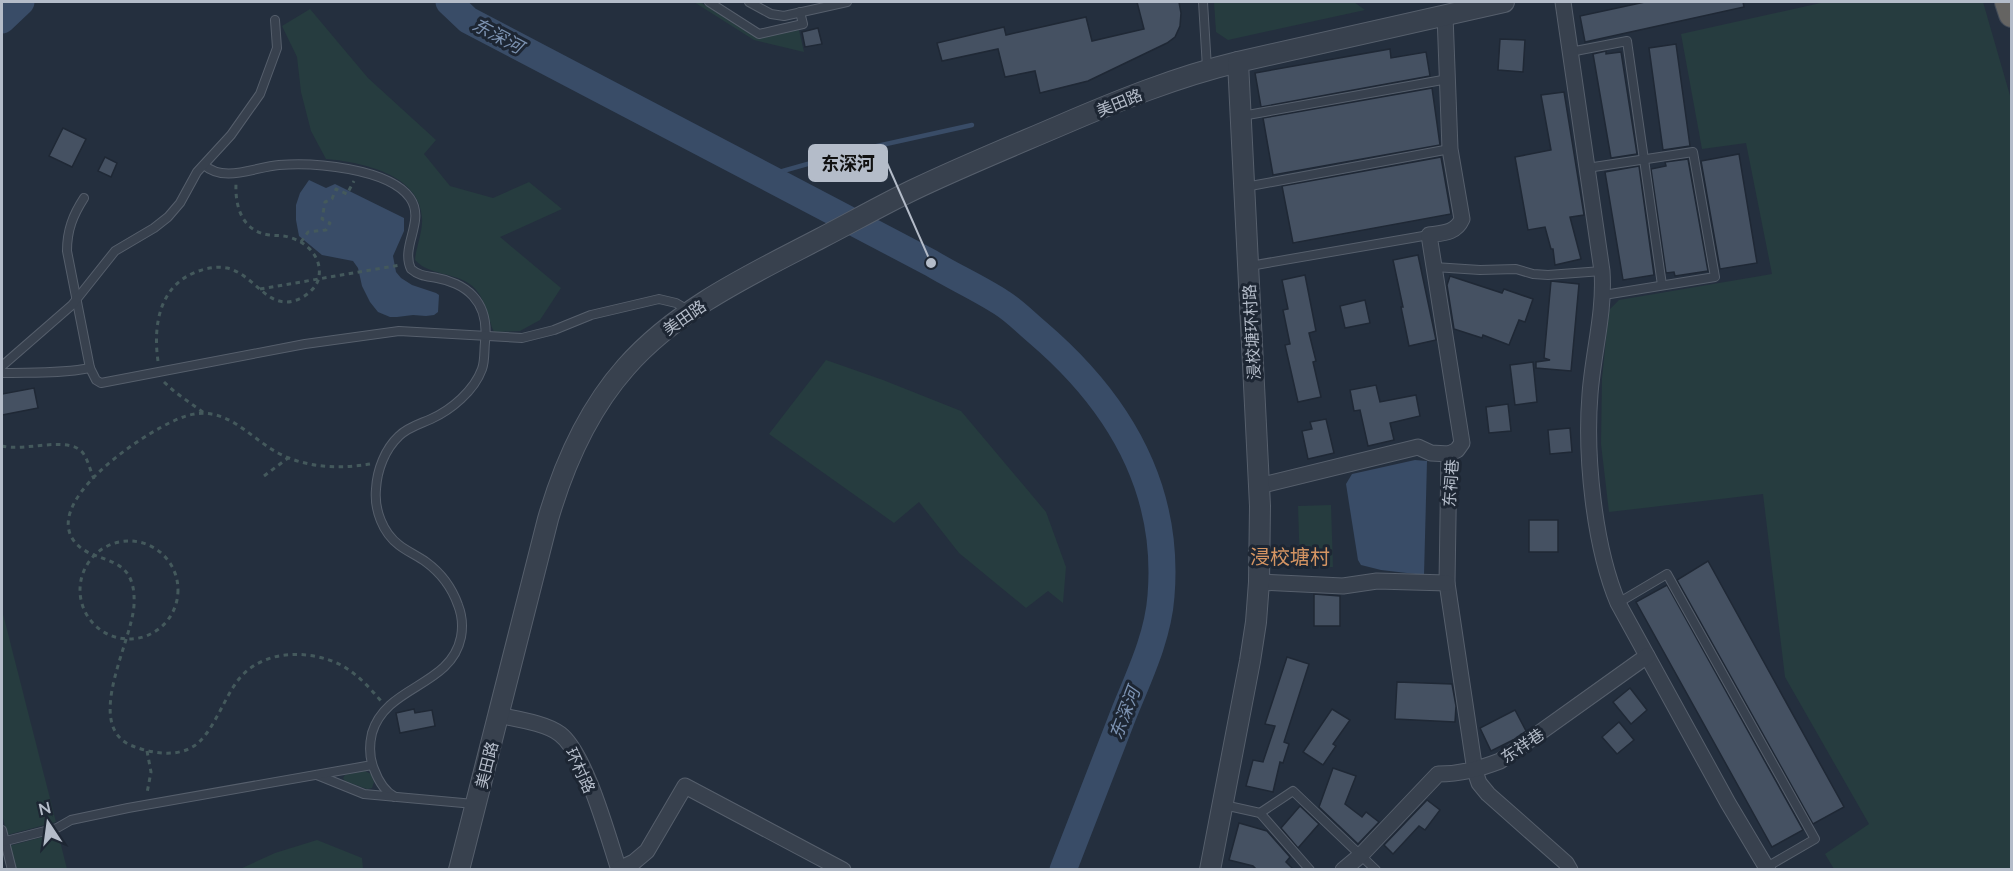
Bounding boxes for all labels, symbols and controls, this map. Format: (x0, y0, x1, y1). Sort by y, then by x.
water label: 东深河 (469, 13, 530, 59)
street label: 美田路 (1093, 84, 1145, 120)
callout: 东深河 (809, 145, 887, 181)
text: 东深河 (821, 152, 875, 174)
street label: 浸校塘环村路 (1239, 284, 1263, 380)
street label: 美田路 (659, 295, 709, 339)
street label: 东祠巷 (1439, 458, 1461, 508)
district label: 浸校塘村 (1250, 544, 1330, 568)
water label: 东深河 (1104, 681, 1145, 742)
street label: 东祥巷 (1497, 724, 1547, 766)
street label: 美田路 (471, 739, 501, 791)
street label: 环村路 (562, 744, 600, 796)
north arrow (18, 793, 78, 853)
text: N (36, 797, 53, 819)

